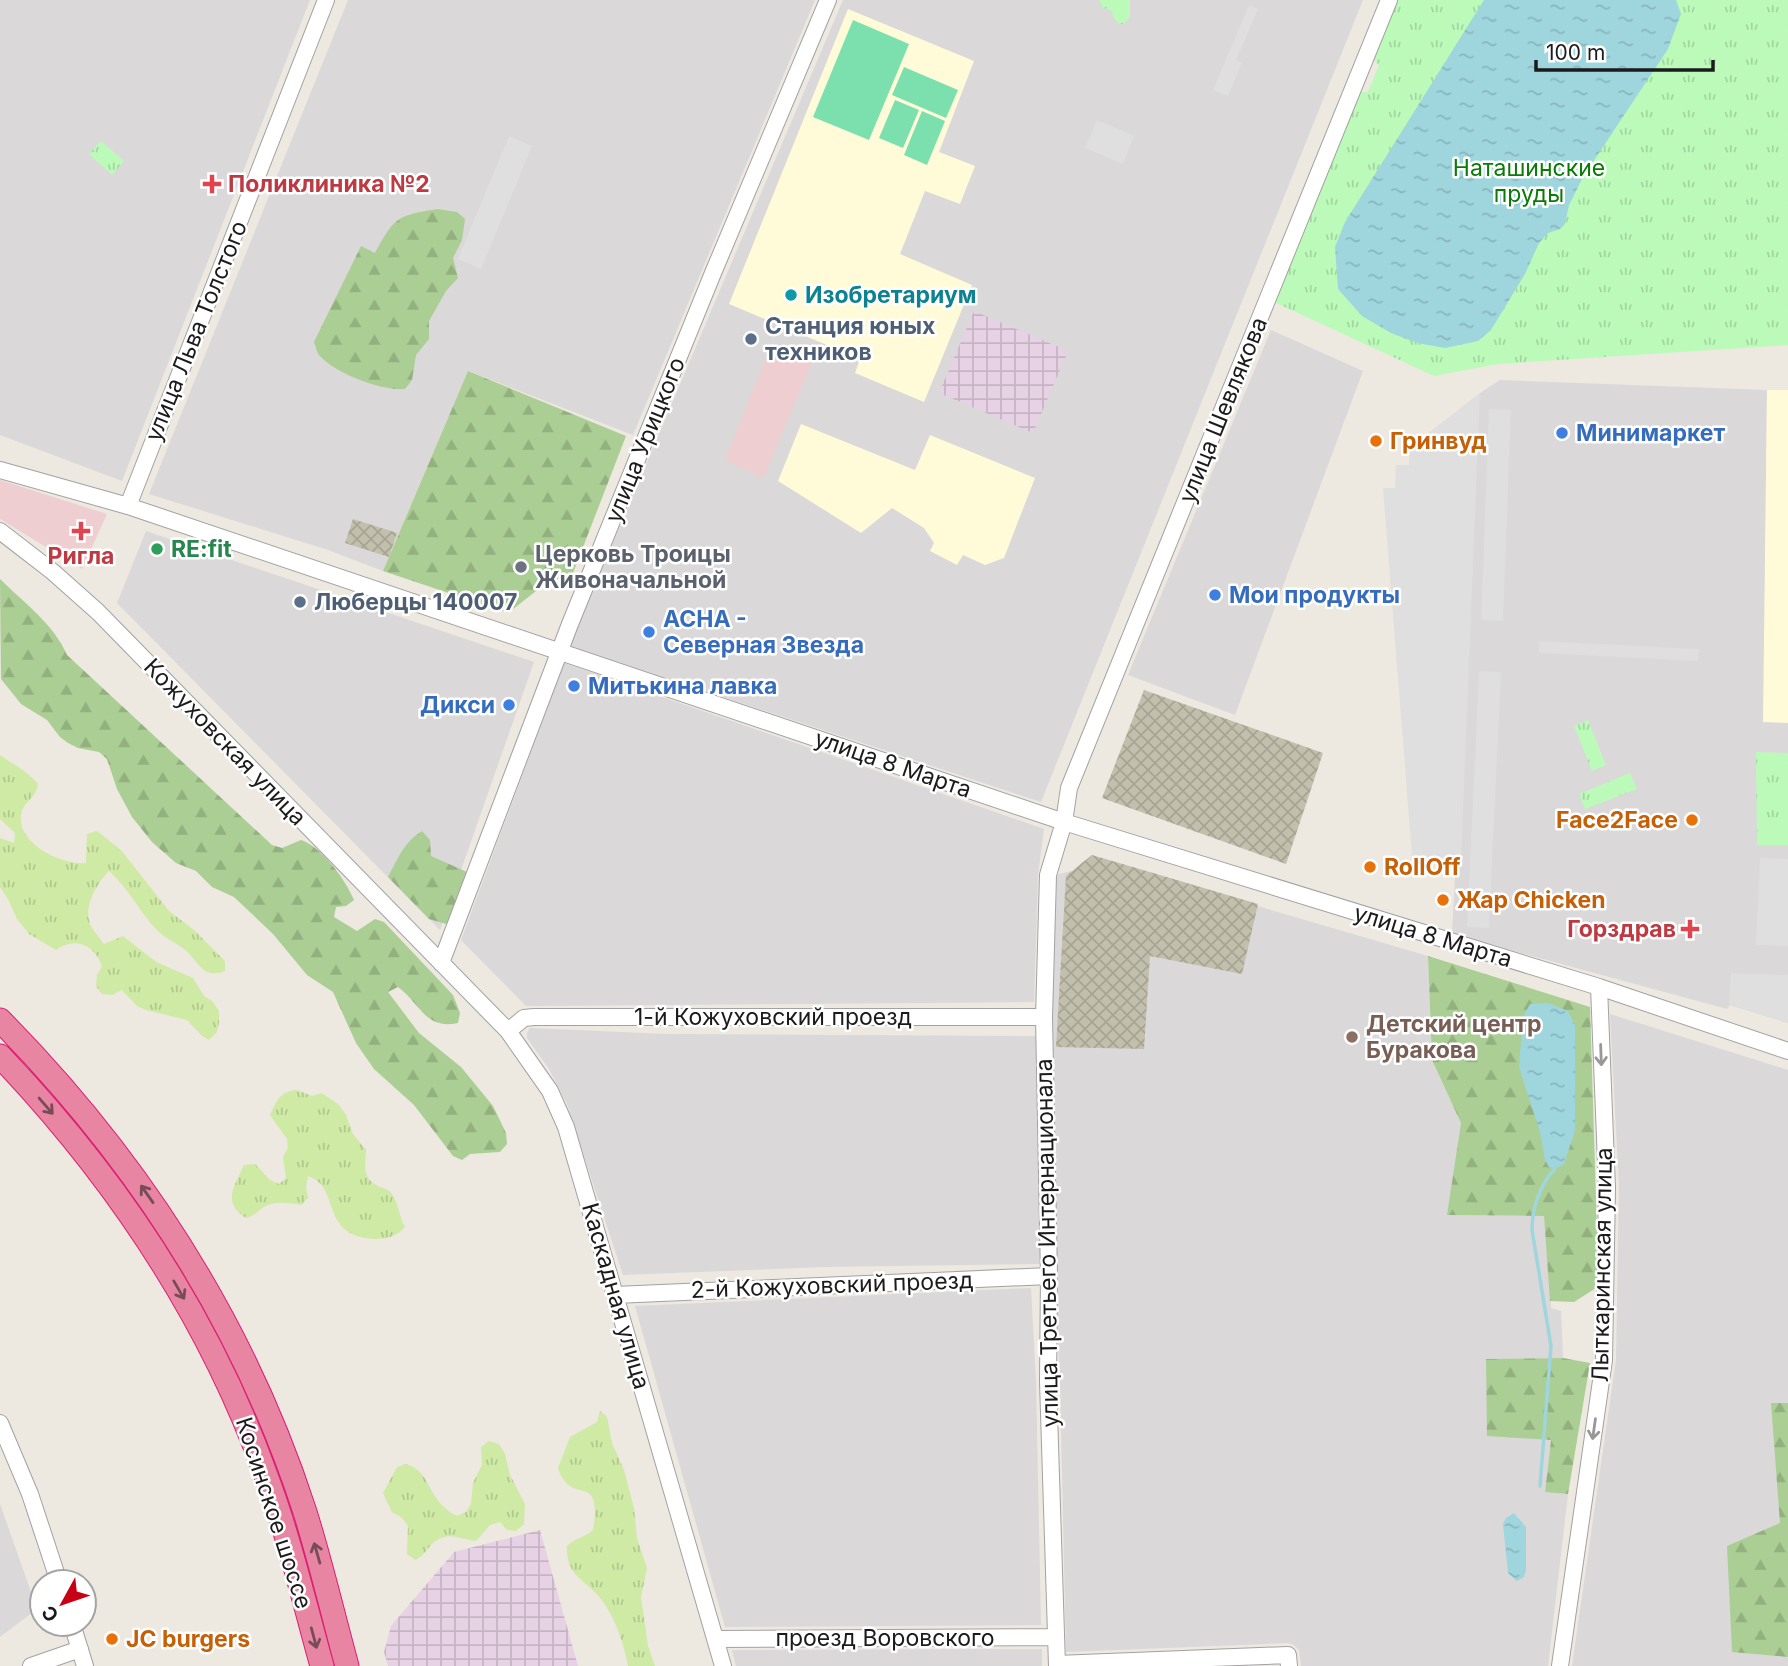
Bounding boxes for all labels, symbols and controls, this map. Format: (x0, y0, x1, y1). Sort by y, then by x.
scale bar (1536, 28, 1713, 72)
text: 100 m (1546, 40, 1605, 65)
park label: Наташинские пруды (1453, 154, 1605, 208)
place label: Поликлиника №2 (228, 170, 430, 198)
marker: Поликлиника №2 (202, 174, 222, 194)
street label: улица Льва Толстого (139, 217, 253, 445)
place label: Изобретариум (805, 281, 977, 309)
marker: Изобретариум (783, 287, 799, 303)
place label: Станция юных техников (765, 312, 935, 366)
street label: улица Шевлякова (1173, 313, 1273, 507)
marker: Станция юных техников (743, 331, 759, 347)
street label: улица Урицкого (599, 353, 691, 527)
place label: Минимаркет (1576, 419, 1726, 447)
marker: Минимаркет (1554, 425, 1570, 441)
place label: Гринвуд (1390, 427, 1487, 455)
marker: Гринвуд (1368, 433, 1384, 449)
marker: Ригла (73, 523, 89, 539)
place label: RE:fit (171, 535, 232, 563)
place label: Церковь Троицы Живоначальной (535, 540, 731, 594)
marker: RE:fit (149, 541, 165, 557)
place label: Ригла (48, 542, 114, 570)
marker: Церковь Троицы Живоначальной (513, 559, 529, 575)
place label: Мои продукты (1229, 581, 1400, 609)
marker: Мои продукты (1207, 587, 1223, 603)
place label: Люберцы 140007 (314, 588, 517, 616)
marker: Люберцы 140007 (292, 594, 308, 610)
place label: АСНА - Северная Звезда (663, 605, 864, 659)
marker: АСНА - Северная Звезда (641, 624, 657, 640)
street label: Кожуховская улица (138, 653, 312, 831)
place label: Митькина лавка (588, 672, 777, 700)
marker: Митькина лавка (566, 678, 582, 694)
place label: Дикси (420, 691, 495, 719)
marker: Дикси (501, 697, 517, 713)
street label: улица 8 Марта (811, 724, 975, 804)
place label: Face2Face (1556, 806, 1678, 834)
marker: Face2Face (1684, 812, 1700, 828)
place label: RollOff (1384, 853, 1460, 881)
marker: RollOff (1362, 859, 1378, 875)
place label: Жар Chicken (1457, 886, 1606, 914)
marker: Жар Chicken (1435, 892, 1451, 908)
street label: улица 8 Марта (1351, 899, 1515, 973)
place label: Горздрав (1567, 915, 1676, 943)
marker: Горздрав (1682, 921, 1698, 937)
street label: 1-й Кожуховский проезд (634, 1003, 912, 1031)
place label: Детский центр Буракова (1366, 1010, 1541, 1064)
marker: Детский центр Буракова (1344, 1029, 1360, 1045)
one-way arrow (1595, 1043, 1608, 1066)
street label: улица Третьего Интернационала (1030, 1058, 1064, 1428)
one-way arrow (38, 1096, 54, 1114)
street label: Лыткаринская улица (1586, 1147, 1618, 1383)
one-way arrow (140, 1185, 154, 1204)
street label: Каскадная улица (576, 1200, 656, 1392)
street label: 2-й Кожуховский проезд (690, 1266, 974, 1304)
one-way arrow (172, 1280, 186, 1300)
street label: Косинское шоссе (230, 1414, 318, 1612)
one-way arrow (1588, 1417, 1601, 1440)
one-way arrow (309, 1542, 322, 1564)
north arrow (28, 1568, 98, 1638)
text: С (37, 1601, 64, 1626)
street label: проезд Воровского (775, 1624, 995, 1652)
place label: JC burgers (126, 1625, 250, 1653)
one-way arrow (309, 1627, 322, 1649)
marker: JC burgers (104, 1631, 120, 1647)

